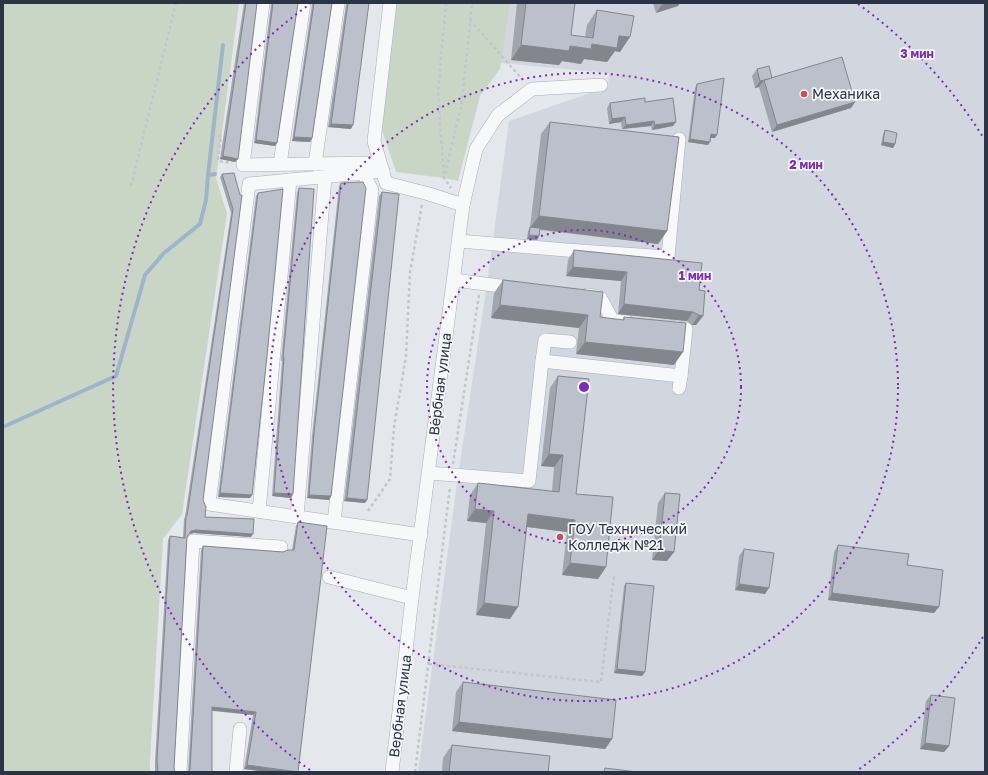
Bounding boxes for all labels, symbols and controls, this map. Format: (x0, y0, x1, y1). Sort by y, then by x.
text: 3 мин (900, 46, 934, 61)
place label: Механика (812, 85, 880, 102)
marker: Механика (799, 89, 809, 99)
text: 2 мин (789, 157, 823, 172)
text: 1 мин (679, 268, 711, 283)
street label: Вербная улица (425, 332, 454, 436)
centre of rings (577, 380, 591, 394)
place label: ГОУ Технический Колледж №21 (568, 520, 687, 553)
marker: ГОУ Технический Колледж №21 (555, 532, 565, 542)
street label: Вербная улица (385, 654, 414, 758)

